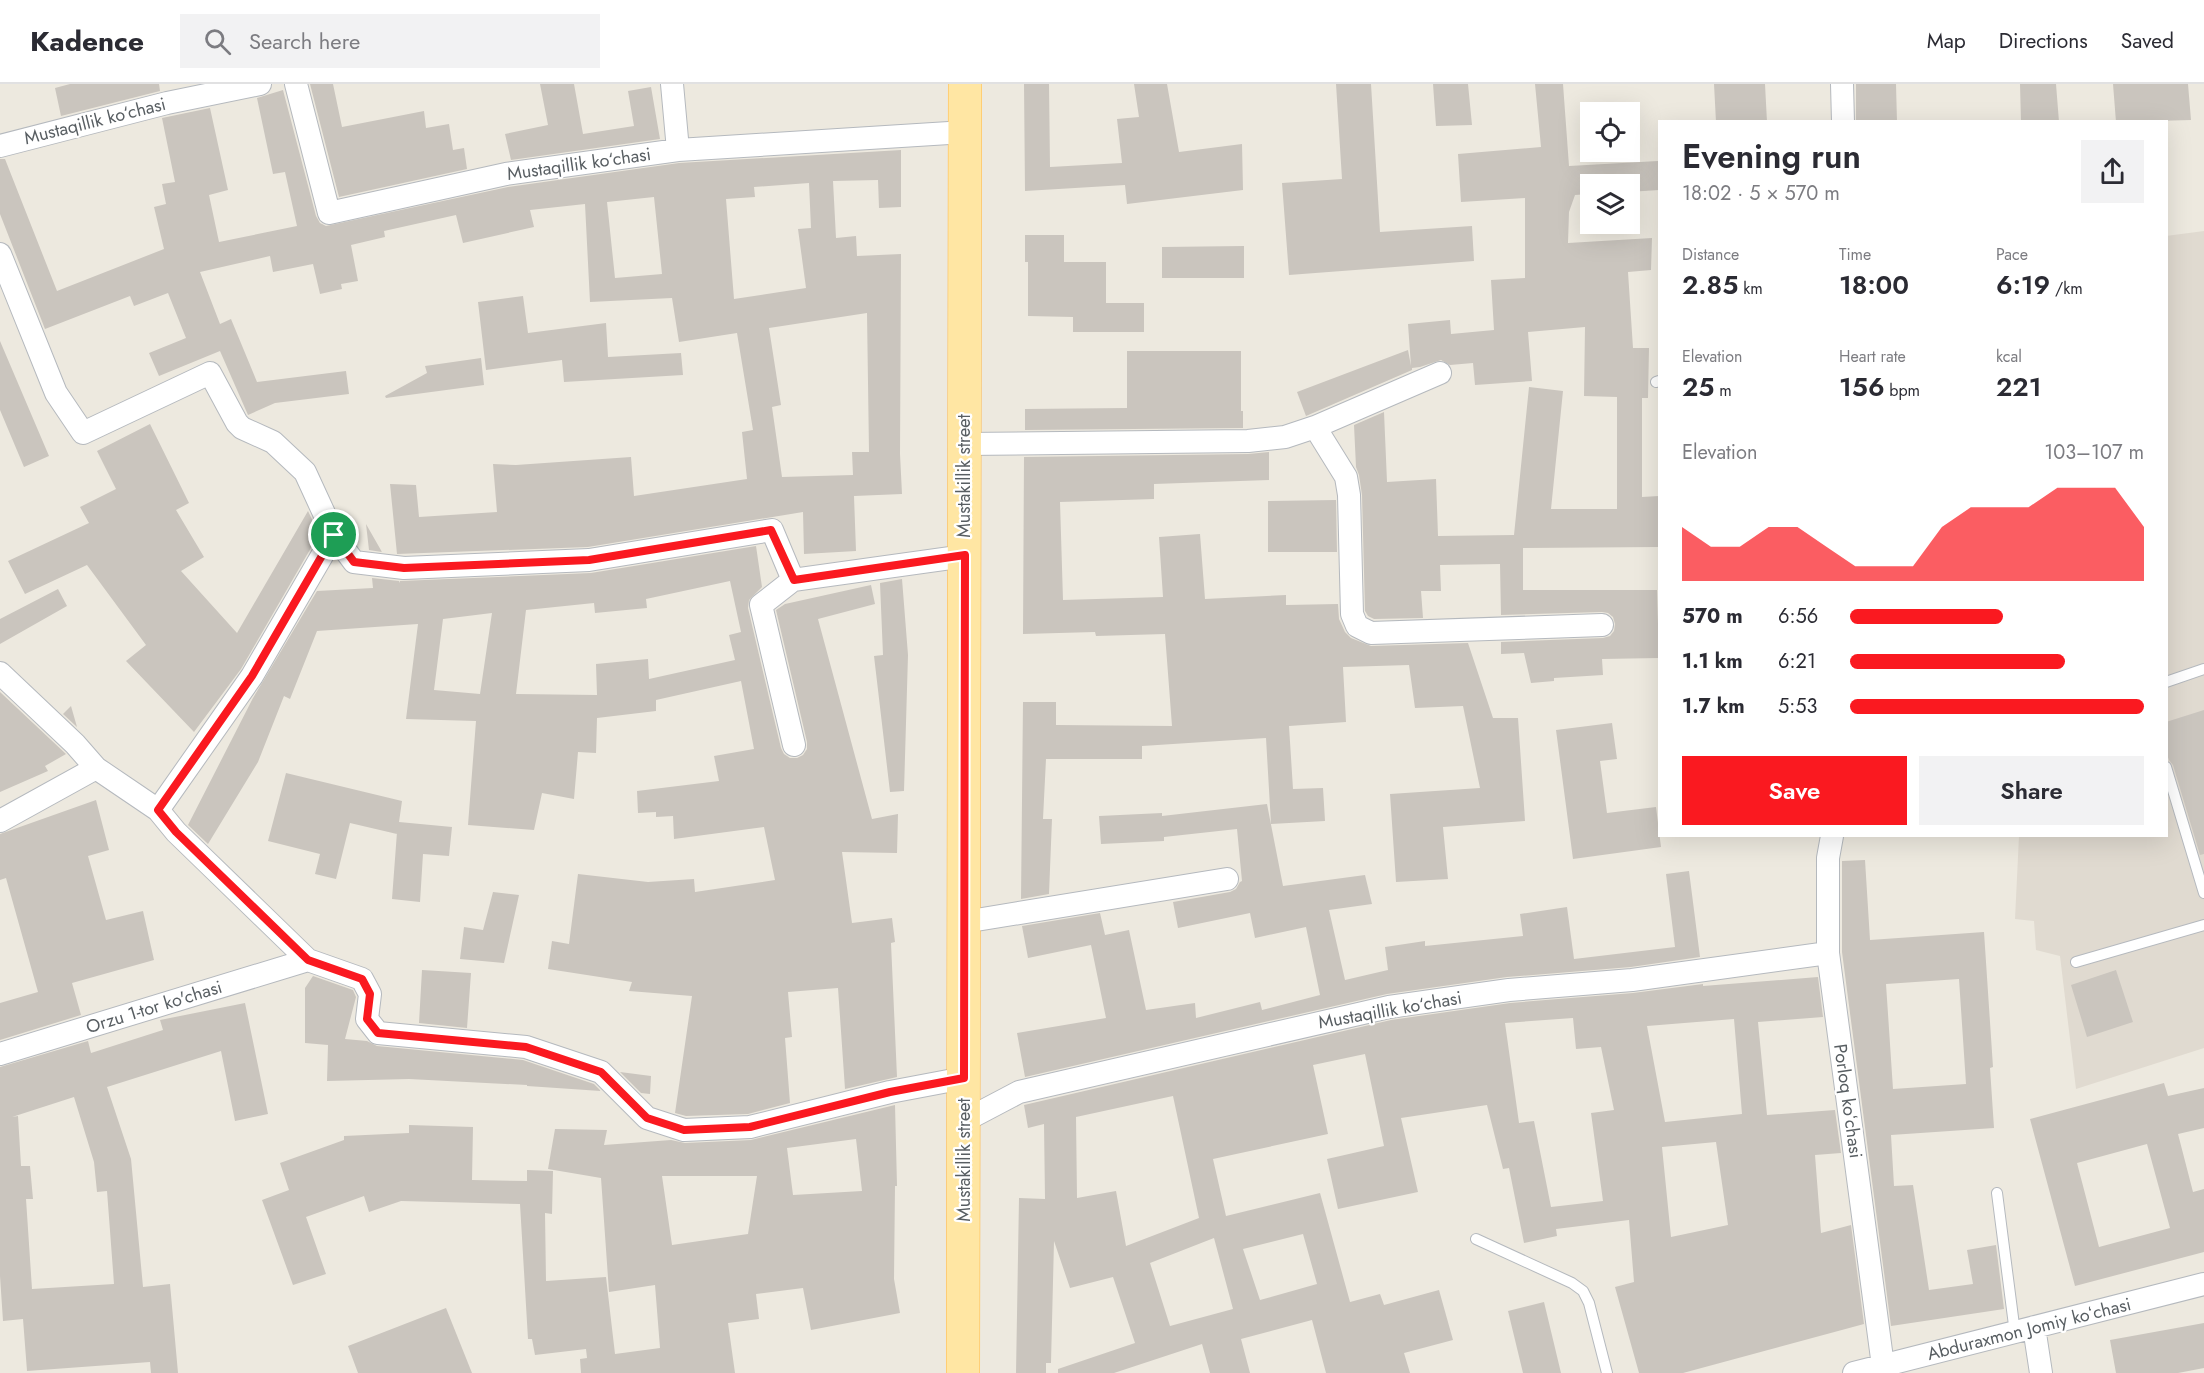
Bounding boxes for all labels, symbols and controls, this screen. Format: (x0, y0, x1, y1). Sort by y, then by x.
search box (180, 14, 600, 68)
text: Kadence (30, 21, 144, 62)
icon: search (201, 25, 234, 58)
text: Search here (249, 25, 360, 57)
text: Map (1927, 26, 1966, 56)
text: Directions (1999, 26, 2088, 56)
text: Saved (2121, 26, 2174, 56)
street label: Mustaqillik ko‘chasi (21, 91, 169, 151)
map controls (1580, 102, 1640, 234)
button: locate (1580, 102, 1640, 162)
text: Evening run (1682, 133, 1861, 180)
button: share (2081, 140, 2144, 203)
street label: Mustaqillik ko‘chasi (505, 141, 653, 187)
button: layers (1580, 174, 1640, 234)
text: 18:02 · 5 × 570 m (1682, 179, 1840, 208)
text: Distance (1682, 243, 1739, 266)
text: Time (1839, 243, 1871, 266)
text: Pace (1996, 243, 2028, 266)
text: 2.85 (1682, 266, 1738, 304)
text: 18:00 (1839, 266, 1909, 304)
text: 6:19 (1996, 266, 2050, 304)
text: km (1738, 277, 1763, 300)
text: /km (2050, 277, 2083, 300)
text: Elevation (1682, 345, 1742, 368)
text: Heart rate (1839, 345, 1906, 368)
text: kcal (1996, 345, 2022, 368)
text: 25 (1682, 368, 1714, 406)
text: 156 (1839, 368, 1885, 406)
text: 221 (1996, 368, 2041, 406)
text: m (1714, 379, 1732, 402)
text: bpm (1885, 379, 1920, 402)
street label: Mustakillik street (951, 414, 977, 538)
text: Elevation (1682, 438, 1757, 467)
text: 103–107 m (2044, 438, 2144, 467)
pin (308, 509, 359, 560)
icon: arrive (317, 518, 350, 551)
text: 570 m (1682, 602, 1743, 631)
text: 6:56 (1778, 602, 1818, 631)
text: 1.1 km (1682, 647, 1743, 676)
text: 6:21 (1778, 647, 1816, 676)
text: 1.7 km (1682, 692, 1745, 721)
text: 5:53 (1778, 692, 1817, 721)
button: Save (1682, 756, 1907, 825)
button: Share (1919, 756, 2144, 825)
street label: Orzu 1-tor ko'chasi (83, 974, 225, 1040)
street label: Mustaqillik ko‘chasi (1316, 985, 1464, 1035)
street label: Porloq koʻchasi (1827, 1042, 1869, 1160)
street label: Mustakillik street (951, 1098, 977, 1222)
street label: Abduraxmon Jomiy koʻchasi (1924, 1291, 2134, 1367)

